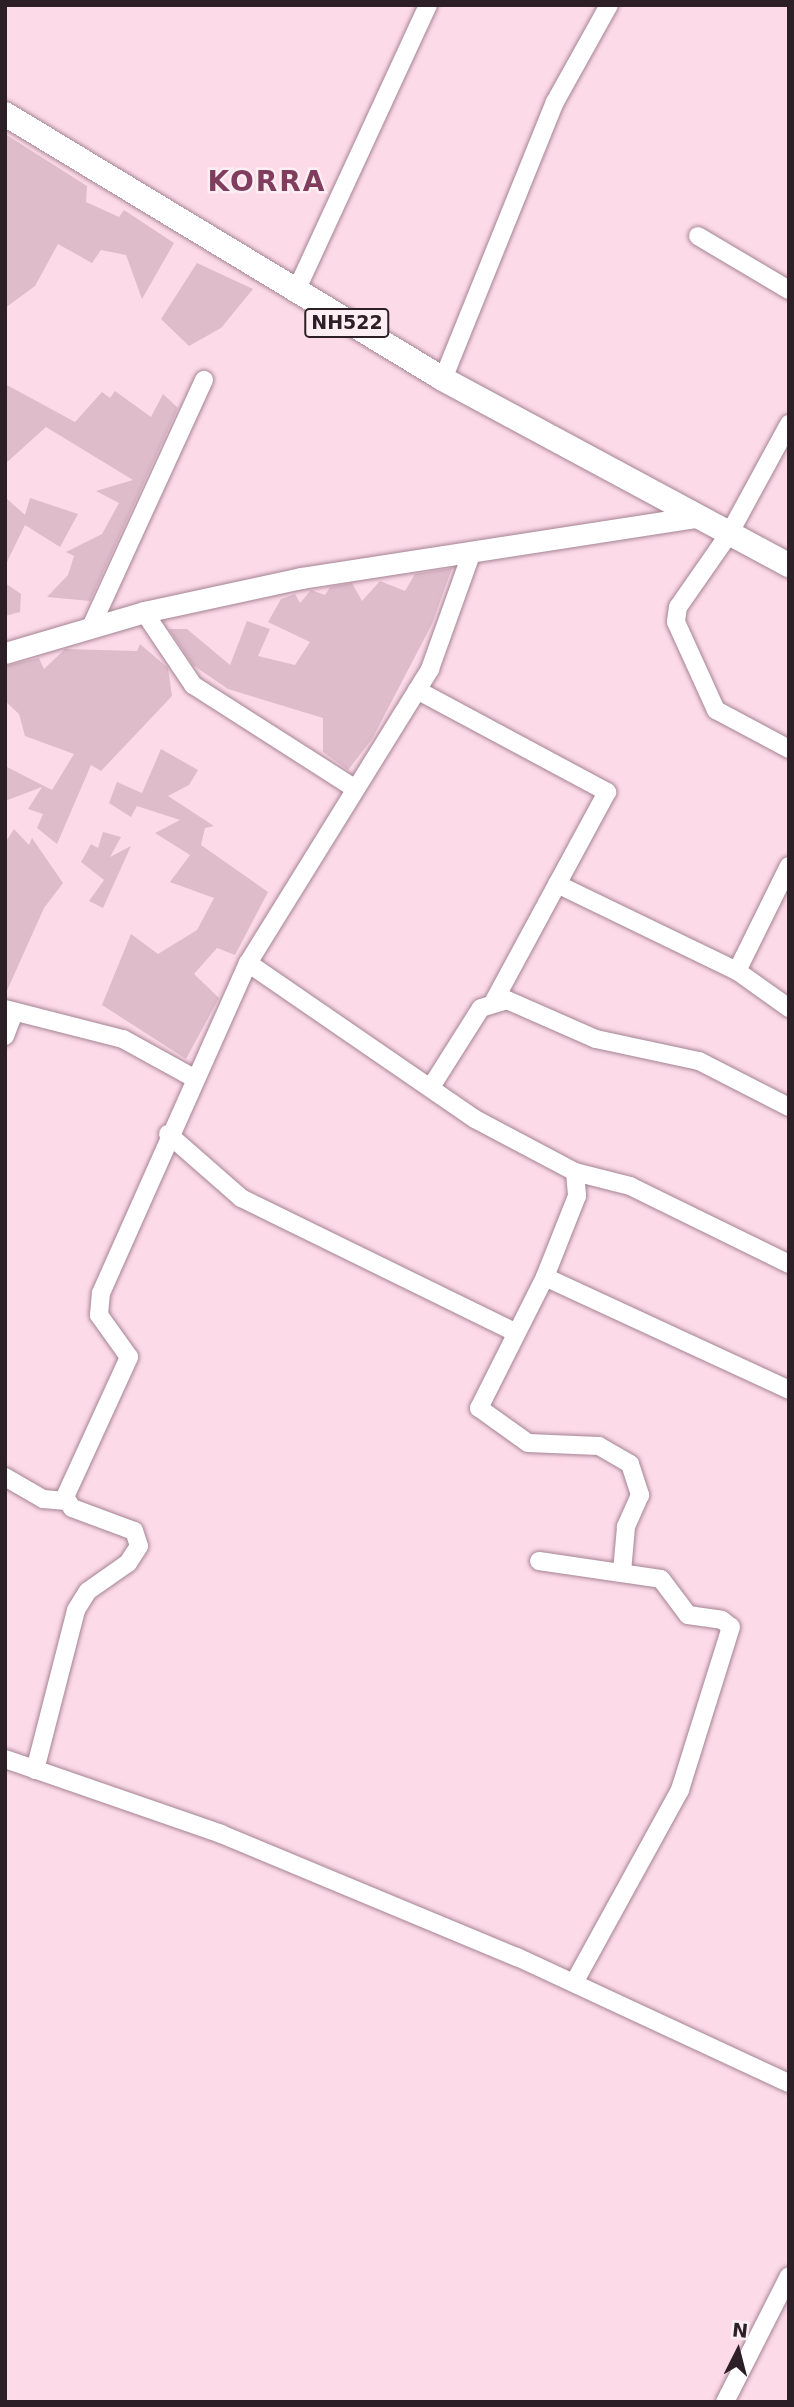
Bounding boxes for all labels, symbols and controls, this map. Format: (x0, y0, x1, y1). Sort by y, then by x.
district label: KORRA (208, 165, 326, 199)
road number: NH522 (303, 308, 391, 338)
north arrow (703, 2316, 773, 2386)
text: N (731, 2318, 749, 2342)

